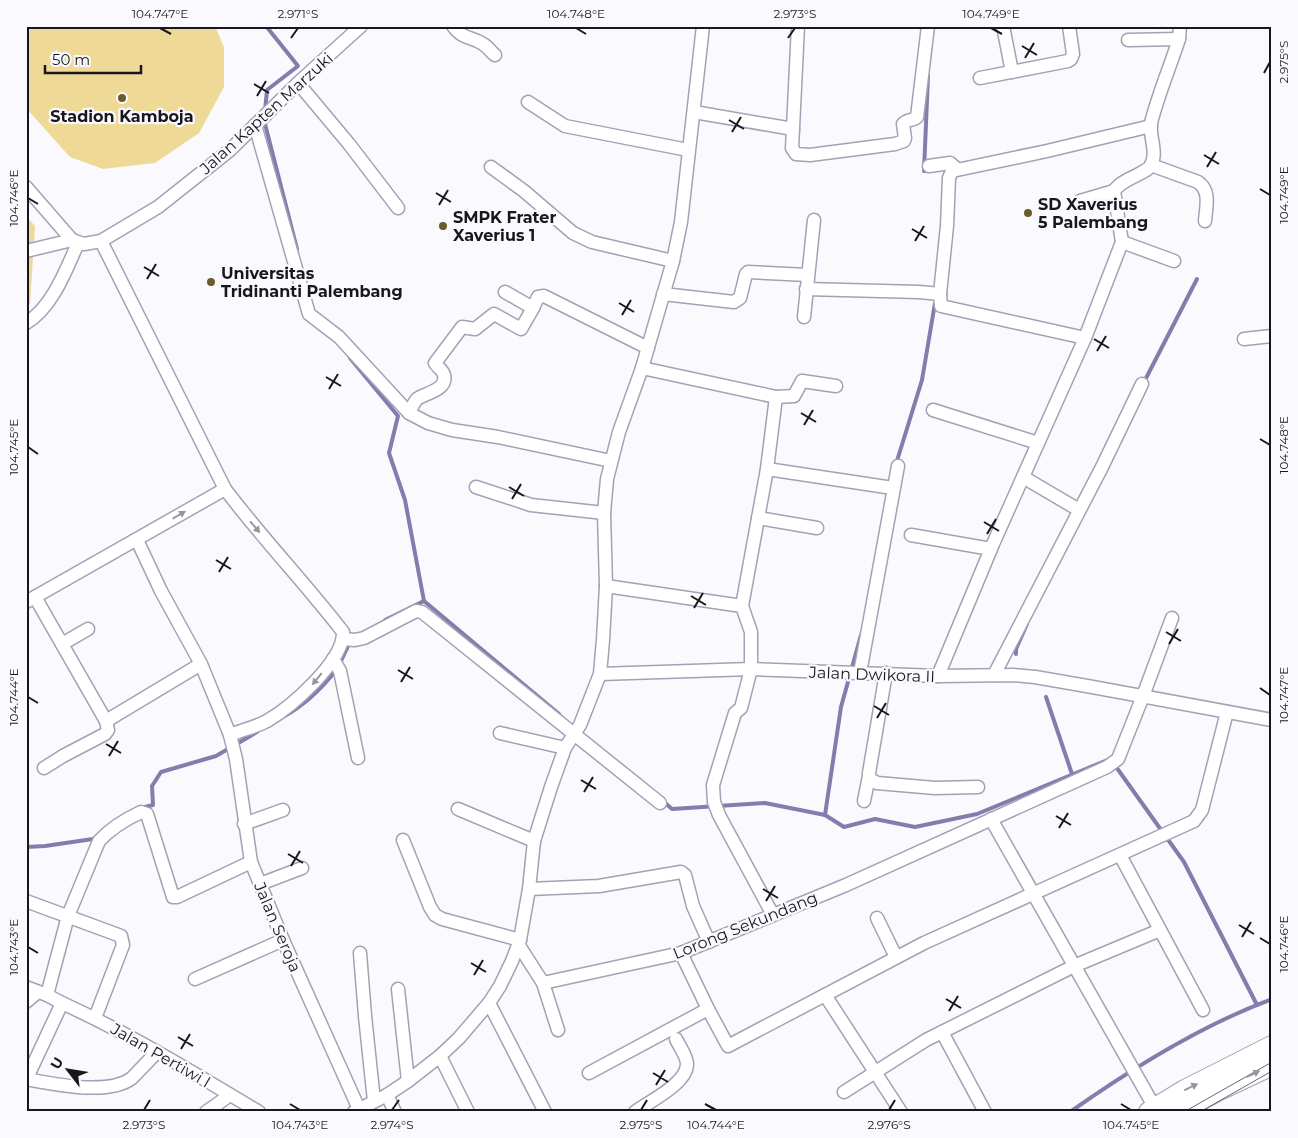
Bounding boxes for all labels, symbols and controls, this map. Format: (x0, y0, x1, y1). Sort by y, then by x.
text: 104.747°E (132, 6, 188, 21)
text: 2.971°S (278, 6, 318, 21)
text: 104.748°E (547, 6, 605, 21)
text: 2.973°S (774, 6, 816, 21)
text: 104.749°E (962, 6, 1020, 21)
text: 2.975°S (1276, 41, 1291, 83)
scale bar (45, 42, 141, 74)
street label: Jalan Kapten Marzuki (195, 49, 337, 179)
text: 50 m (52, 50, 90, 69)
marker: Stadion Kamboja (116, 92, 128, 104)
place label: Stadion Kamboja (50, 107, 194, 126)
text: 104.749°E (1276, 166, 1291, 224)
text: 104.746°E (6, 169, 21, 227)
place label: SD Xaverius 5 Palembang (1038, 195, 1148, 232)
marker: SD Xaverius 5 Palembang (1022, 207, 1034, 219)
place label: SMPK Frater Xaverius 1 (453, 208, 556, 245)
marker: SMPK Frater Xaverius 1 (437, 220, 449, 232)
place label: Universitas Tridinanti Palembang (221, 264, 403, 301)
marker: Universitas Tridinanti Palembang (205, 276, 217, 288)
text: 104.748°E (1276, 416, 1291, 474)
text: 104.745°E (6, 419, 21, 475)
one-way arrow (172, 511, 186, 520)
one-way arrow (250, 520, 261, 533)
street label: Jalan Dwikora II (808, 663, 935, 686)
text: 104.747°E (1276, 667, 1291, 723)
text: 104.744°E (6, 668, 21, 726)
one-way arrow (311, 672, 322, 685)
street label: Jalan Seroja (250, 878, 305, 975)
street label: Lorong Sekundang (670, 888, 820, 963)
text: 104.746°E (1276, 915, 1291, 973)
text: 104.743°E (6, 919, 21, 975)
street label: Jalan Pertiwi I (107, 1019, 214, 1092)
north arrow (42, 1046, 92, 1096)
text: U (46, 1054, 67, 1073)
one-way arrow (1246, 1070, 1260, 1078)
one-way arrow (1184, 1083, 1198, 1091)
text: 2.973°S (123, 1117, 165, 1132)
text: 104.743°E (272, 1117, 328, 1132)
text: 2.974°S (370, 1117, 414, 1132)
text: 2.975°S (620, 1117, 662, 1132)
text: 104.744°E (687, 1117, 745, 1132)
text: 2.976°S (867, 1117, 911, 1132)
text: 104.745°E (1103, 1117, 1159, 1132)

